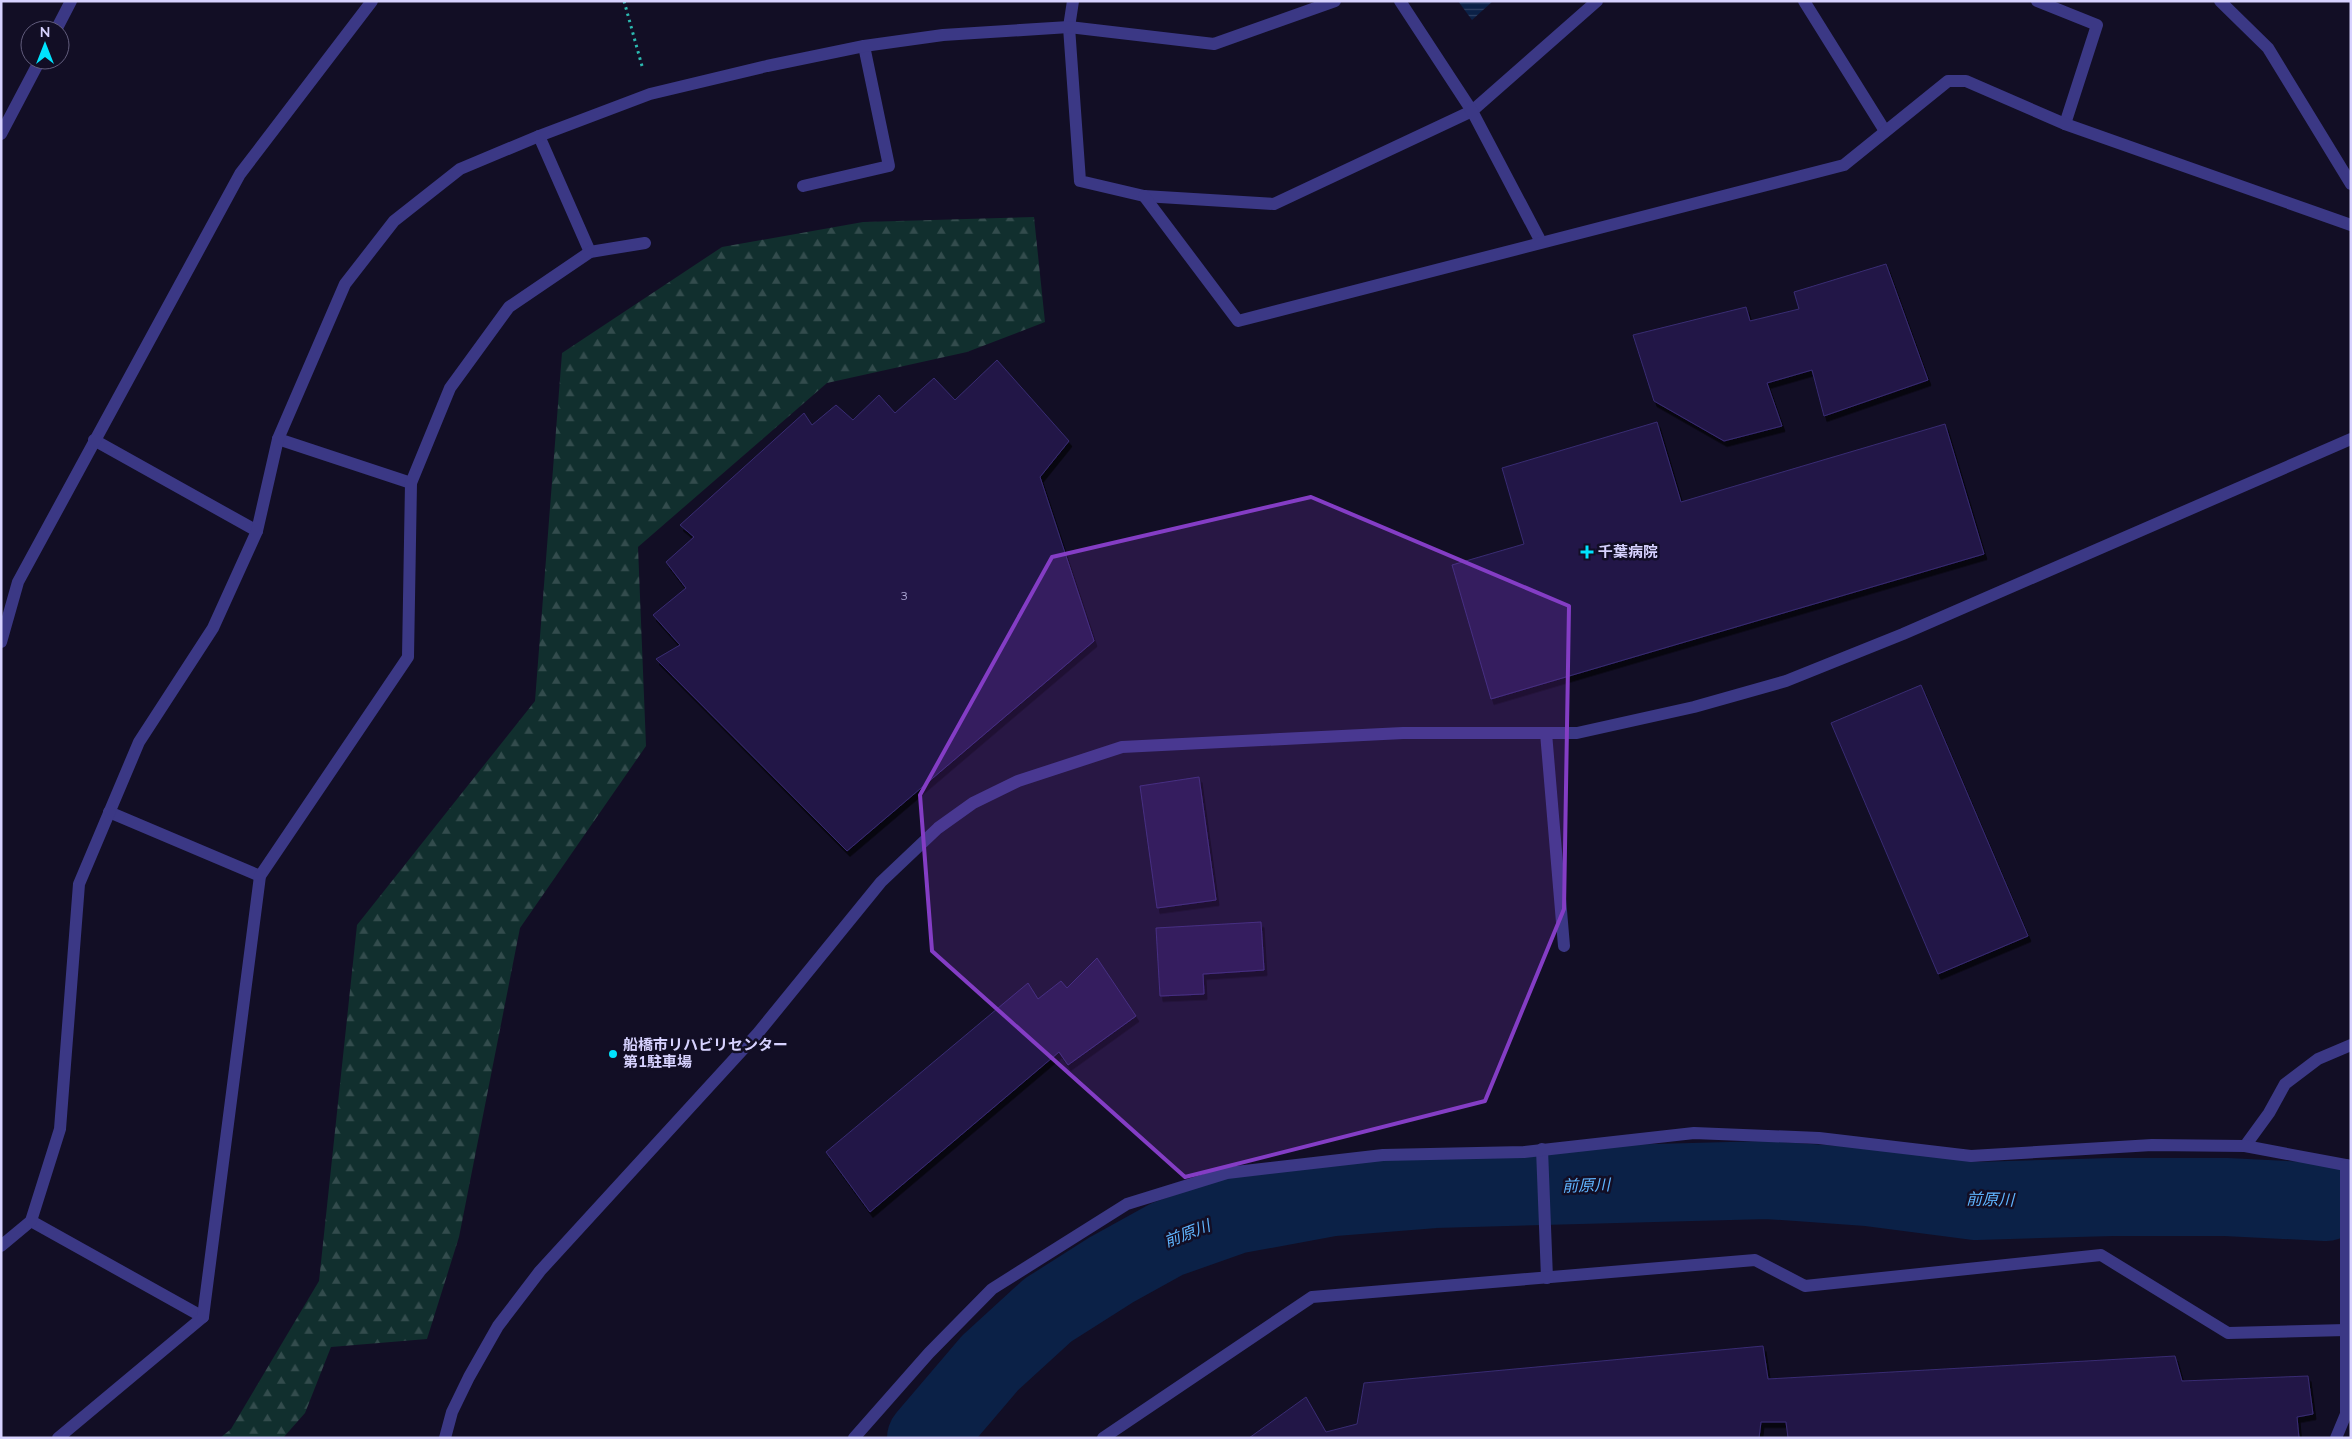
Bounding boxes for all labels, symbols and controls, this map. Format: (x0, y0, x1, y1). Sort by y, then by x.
north arrow (20, 20, 70, 70)
text: N (40, 23, 50, 41)
place label: 千葉病院 (1598, 542, 1658, 561)
marker: 千葉病院 (1580, 545, 1594, 559)
house number: 3 (900, 588, 908, 603)
place label: 船橋市リハビリセンター 第1駐車場 (623, 1035, 788, 1071)
marker: 船橋市リハビリセンター 第1駐車場 (607, 1048, 619, 1060)
water label: 前原川 (1562, 1174, 1612, 1196)
water label: 前原川 (1966, 1189, 2016, 1209)
water label: 前原川 (1161, 1214, 1215, 1251)

